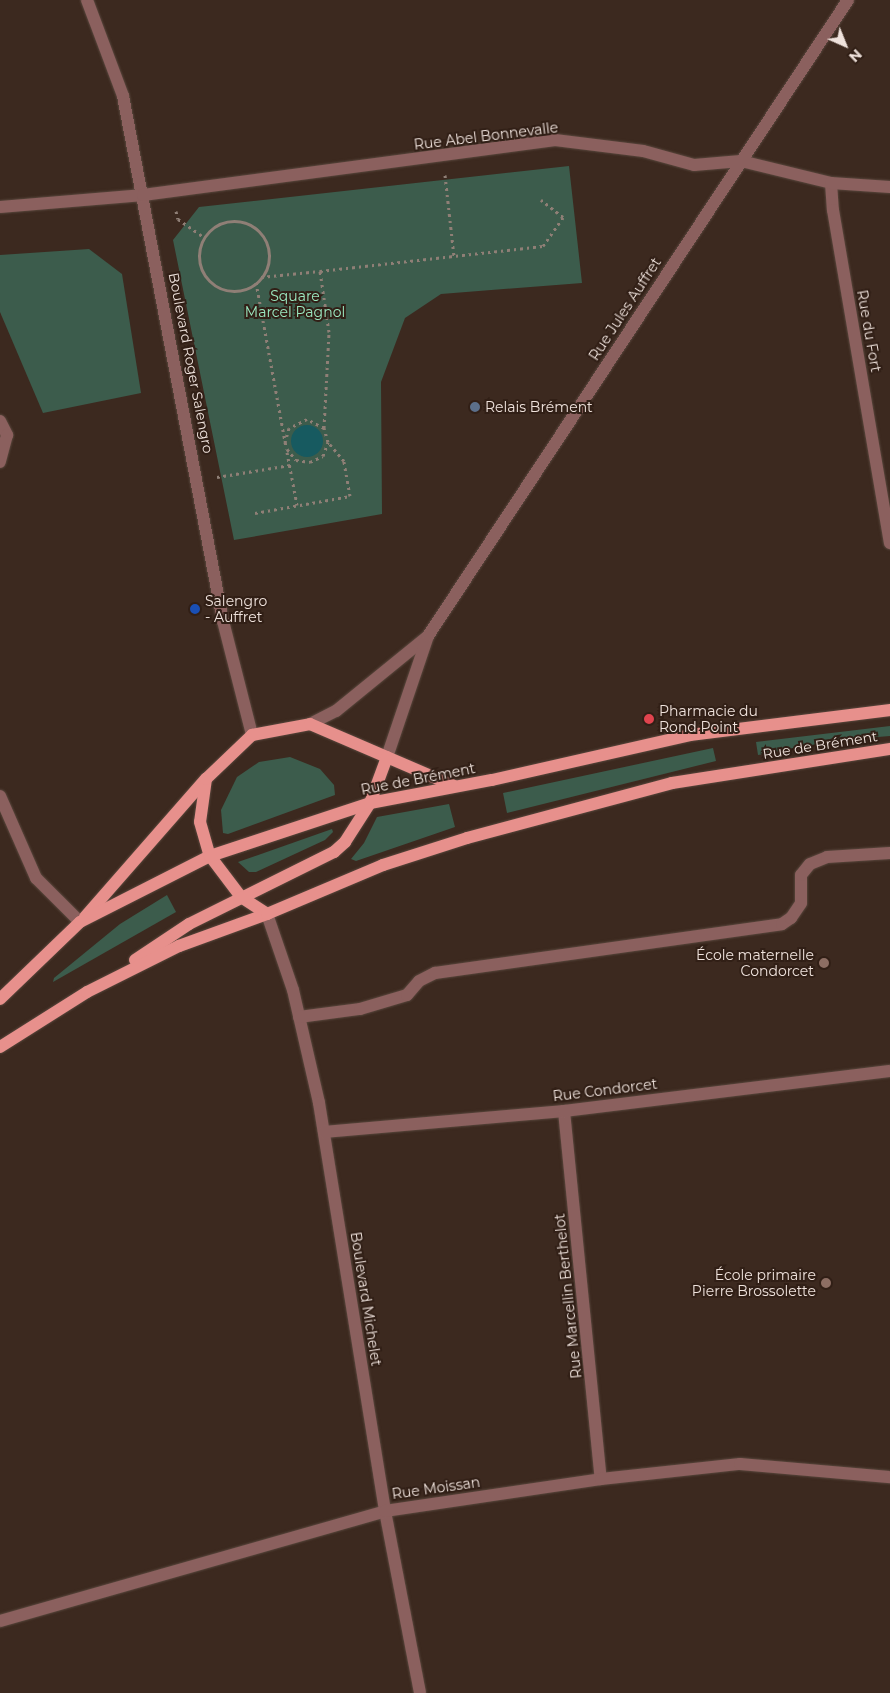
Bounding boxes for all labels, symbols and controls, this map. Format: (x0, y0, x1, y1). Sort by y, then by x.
north arrow (820, 20, 870, 70)
text: N (845, 45, 866, 66)
street label: Rue Abel Bonnevalle (413, 119, 559, 153)
street label: Rue Jules Auffret (585, 254, 665, 364)
street label: Boulevard Roger Salengro (165, 271, 217, 455)
park label: Square Marcel Pagnol (245, 288, 345, 321)
street label: Rue du Fort (854, 289, 884, 373)
place label: Relais Brément (485, 399, 593, 415)
marker: Relais Brément (469, 401, 481, 413)
place label: Salengro - Auffret (205, 593, 267, 626)
marker: Salengro - Auffret (189, 603, 201, 615)
place label: Pharmacie du Rond Point (659, 703, 758, 736)
marker: Pharmacie du Rond Point (643, 713, 655, 725)
street label: Rue de Brément (761, 728, 879, 762)
street label: Rue de Brément (359, 760, 477, 798)
place label: École maternelle Condorcet (696, 947, 814, 980)
marker: École maternelle Condorcet (818, 957, 830, 969)
street label: Rue Condorcet (552, 1075, 658, 1105)
street label: Rue Marcellin Berthelot (551, 1213, 585, 1379)
street label: Boulevard Michelet (347, 1231, 385, 1367)
place label: École primaire Pierre Brossolette (692, 1267, 816, 1300)
marker: École primaire Pierre Brossolette (820, 1277, 832, 1289)
street label: Rue Moissan (391, 1473, 481, 1503)

